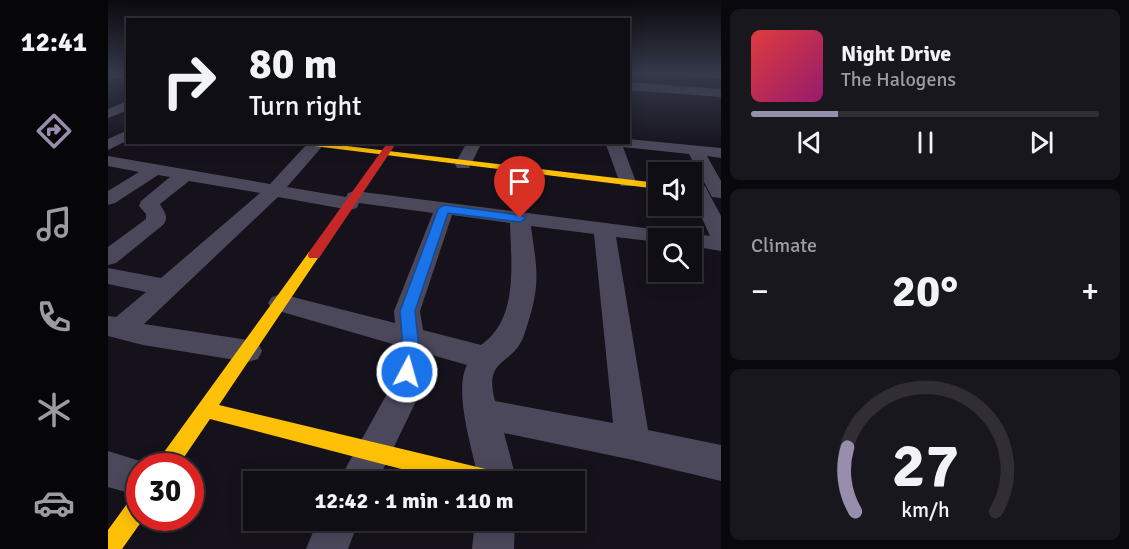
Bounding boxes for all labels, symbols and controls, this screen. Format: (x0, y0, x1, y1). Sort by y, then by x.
text: 12:41 (21, 26, 87, 59)
text: 80 m (249, 39, 338, 90)
text: Night Drive (841, 40, 951, 67)
icon: right (150, 42, 228, 120)
text: The Halogens (841, 67, 956, 92)
text: Turn right (249, 90, 362, 123)
icon: directions (33, 110, 75, 152)
icon: previous (793, 126, 826, 159)
icon: pause (909, 126, 942, 159)
icon: next (1025, 126, 1058, 159)
pin (494, 156, 545, 218)
map controls (648, 162, 702, 282)
button: sound (648, 162, 702, 216)
icon: arrive (503, 165, 536, 198)
icon: music (33, 203, 75, 245)
button: search (648, 228, 702, 282)
text: Climate (751, 233, 817, 258)
text: 20° (892, 264, 958, 319)
text: − (751, 271, 769, 312)
text: + (1081, 271, 1099, 312)
icon: phone (33, 296, 75, 338)
position arrow (375, 340, 439, 404)
icon: climate (33, 389, 75, 431)
text: 27 (891, 427, 959, 504)
speed limit sign: 30 (126, 453, 204, 531)
icon: car (33, 482, 75, 524)
text: 12:42 · 1 min · 110 m (314, 487, 514, 514)
text: km/h (901, 497, 949, 523)

